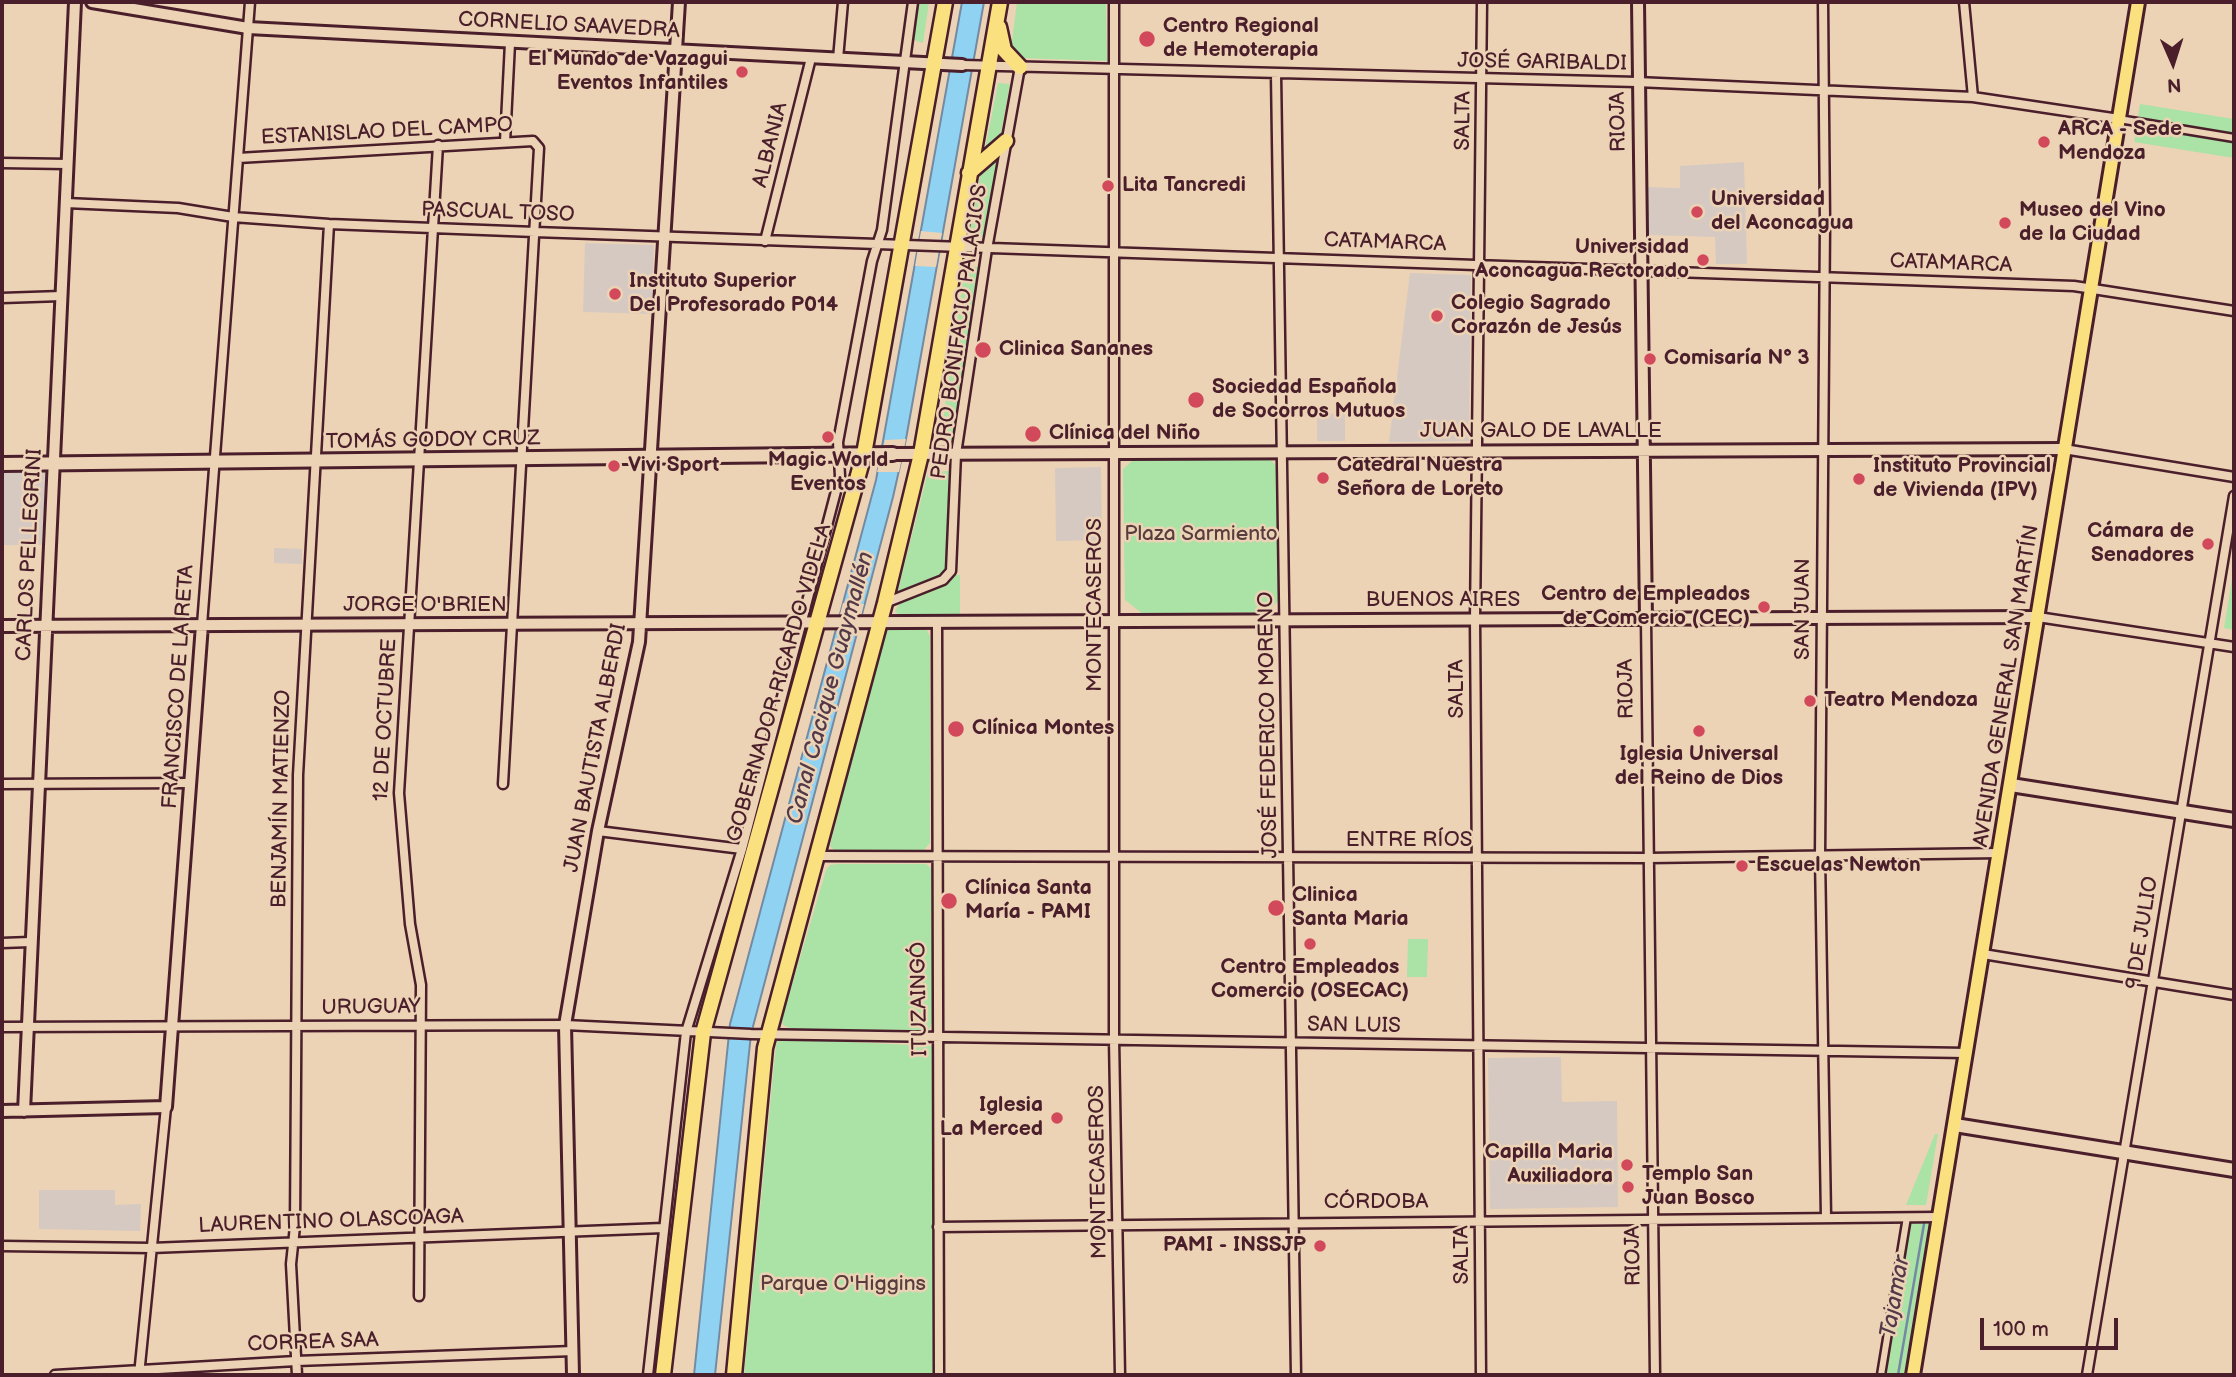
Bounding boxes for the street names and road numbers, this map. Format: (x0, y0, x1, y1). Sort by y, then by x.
street label: CORNELIO SAAVEDRA (457, 8, 681, 44)
street label: JOSÉ GARIBALDI (1457, 49, 1627, 77)
street label: SALTA (1451, 91, 1477, 151)
street label: RIOJA (1606, 92, 1632, 152)
street label: ALBANIA (748, 100, 794, 190)
street label: ESTANISLAO DEL CAMPO (260, 113, 514, 151)
street label: PEDRO BONIFACIO PALACIOS (927, 183, 993, 481)
street label: PASCUAL TOSO (421, 198, 575, 228)
street label: CATAMARCA (1323, 228, 1447, 258)
street label: CATAMARCA (1889, 249, 2013, 279)
street label: JUAN GALO DE LAVALLE (1420, 419, 1662, 445)
street label: TOMÁS GODOY CRUZ (325, 427, 541, 455)
street label: CARLOS PELLEGRINI (12, 448, 48, 662)
street label: MONTECASEROS (1083, 518, 1109, 692)
street label: GOBERNADOR RICARDO VIDELA (722, 521, 838, 845)
street label: AVENIDA GENERAL SAN MARTÍN (1969, 523, 2045, 849)
street label: SAN JUAN (1791, 558, 1817, 660)
street label: FRANCISCO DE LA RETA (158, 564, 200, 810)
street label: BUENOS AIRES (1366, 588, 1520, 614)
street label: JOSÉ FEDERICO MORENO (1254, 591, 1284, 859)
street label: JORGE O'BRIEN (343, 593, 507, 619)
street label: JUAN BAUTISTA ALBERDI (560, 621, 632, 875)
street label: 12 DE OCTUBRE (369, 638, 403, 802)
street label: SALTA (1445, 659, 1471, 719)
street label: RIOJA (1614, 659, 1640, 719)
street label: BENJAMÍN MATIENZO (267, 690, 297, 908)
street label: ENTRE RÍOS (1346, 828, 1472, 854)
street label: 9 DE JULIO (2122, 875, 2164, 991)
street label: ITUZAINGÓ (906, 942, 934, 1056)
street label: URUGUAY (321, 995, 421, 1021)
street label: SAN LUIS (1307, 1013, 1401, 1039)
street label: MONTECASEROS (1085, 1085, 1113, 1259)
street label: CÓRDOBA (1324, 1190, 1428, 1216)
street label: LAURENTINO OLASCOAGA (198, 1205, 464, 1239)
street label: SALTA (1450, 1225, 1476, 1285)
street label: RIOJA (1621, 1226, 1647, 1286)
street label: CORREA SAA (247, 1328, 379, 1358)

